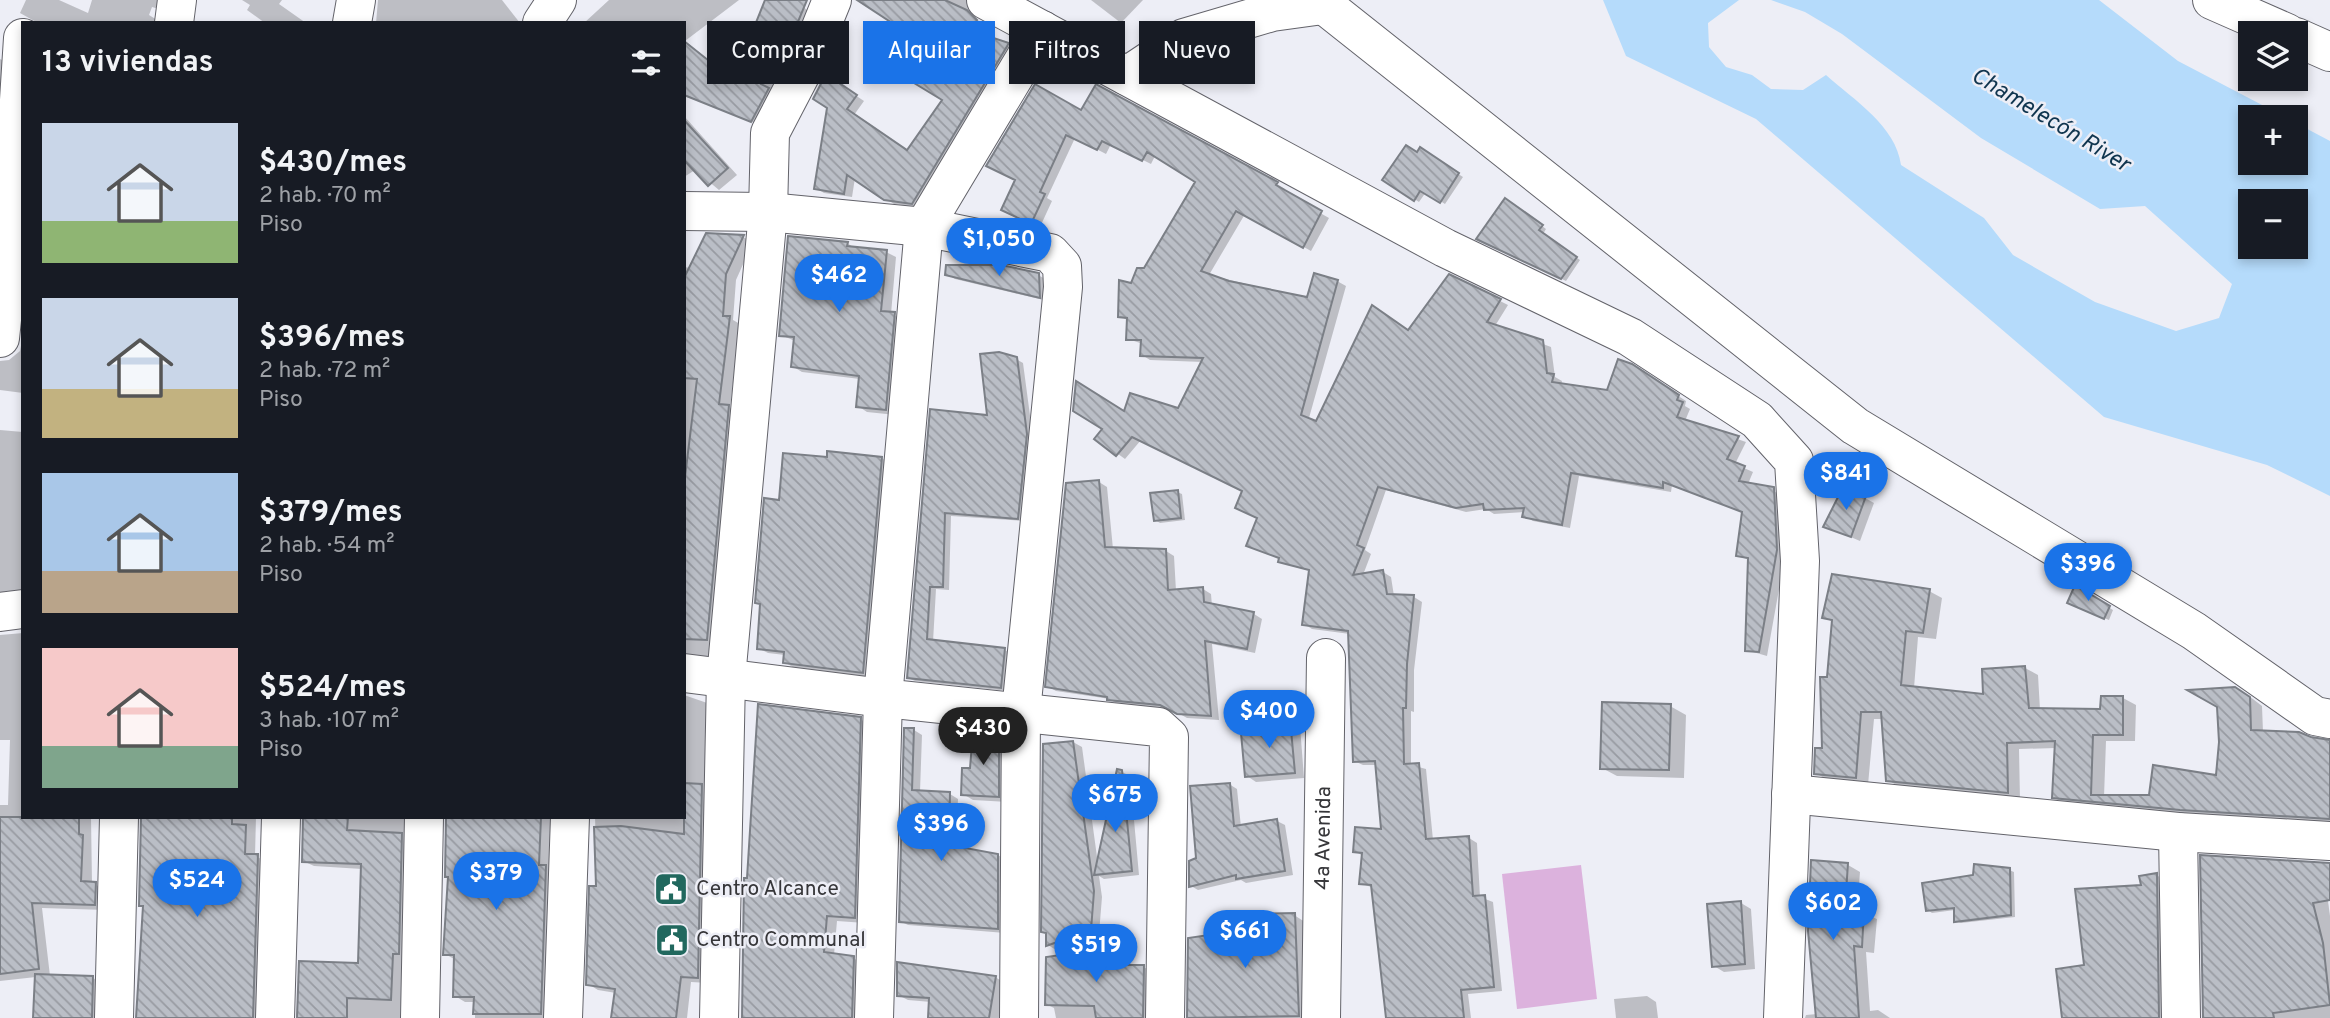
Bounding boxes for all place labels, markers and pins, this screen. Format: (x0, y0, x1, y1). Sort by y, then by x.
pin: $1,050 (942, 218, 1056, 278)
pin: $462 (798, 254, 880, 314)
pin: $841 (1805, 452, 1887, 512)
pin: $396 (2047, 544, 2129, 603)
pin: $400 (1228, 690, 1310, 750)
pin: $430 (942, 708, 1024, 767)
pin: $675 (1074, 774, 1156, 834)
pin: $396 (900, 804, 982, 863)
pin: $379 (455, 852, 537, 912)
pin: $524 (156, 860, 238, 919)
public building icon: Centro Alcance (652, 870, 690, 908)
place label: Centro Alcance (696, 876, 839, 903)
pin: $602 (1792, 883, 1874, 942)
pin: $661 (1204, 911, 1286, 970)
public building icon: Centro Communal (653, 921, 691, 959)
pin: $519 (1055, 925, 1137, 984)
place label: Centro Communal (696, 927, 866, 954)

